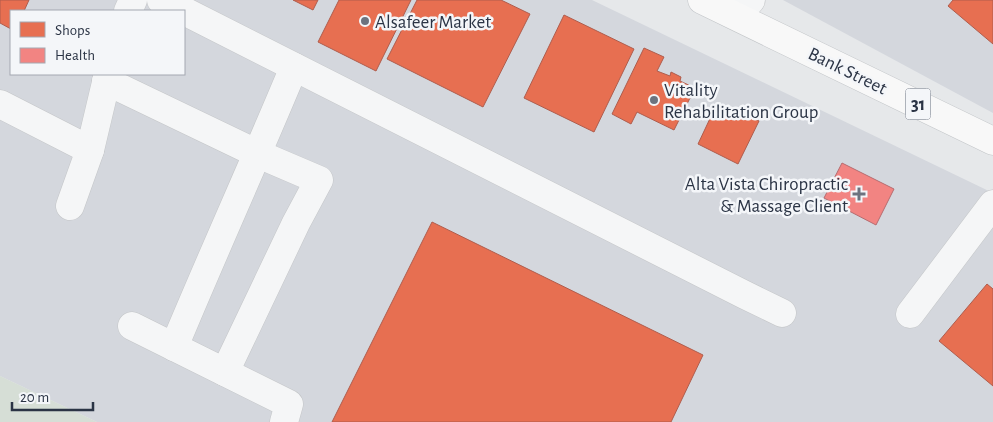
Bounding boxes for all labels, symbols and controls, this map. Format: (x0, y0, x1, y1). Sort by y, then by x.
legend (10, 10, 185, 75)
place label: Alsafeer Market (375, 13, 491, 32)
marker: Alsafeer Market (359, 15, 371, 27)
text: Shops (55, 23, 90, 38)
street label: Bank Street (805, 44, 890, 99)
text: Health (55, 48, 95, 63)
place label: Vitality Rehabilitation Group (664, 81, 818, 122)
road number: 31 (906, 88, 930, 120)
marker: Vitality Rehabilitation Group (648, 94, 660, 106)
place label: Alta Vista Chiropractic & Massage Client (685, 175, 848, 216)
marker: Alta Vista Chiropractic & Massage Client (852, 187, 866, 201)
scale bar (12, 380, 94, 412)
text: 20 m (20, 390, 49, 405)

